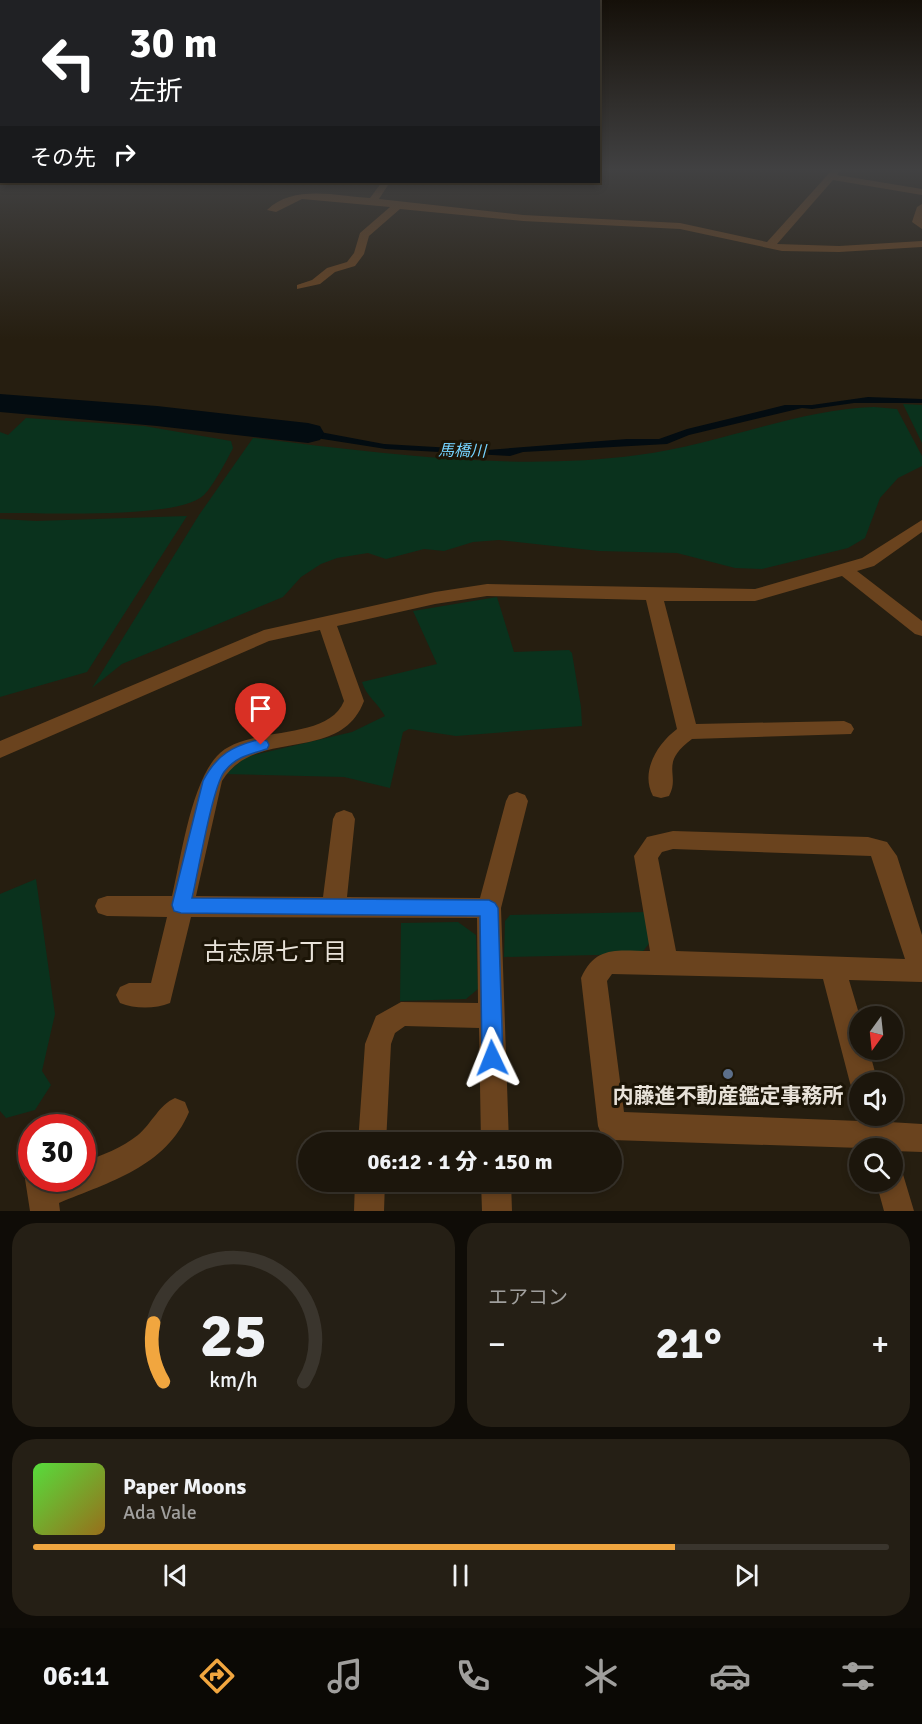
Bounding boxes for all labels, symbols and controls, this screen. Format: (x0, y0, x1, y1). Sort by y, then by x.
text: 30 m (129, 18, 218, 69)
icon: left (30, 24, 108, 102)
text: 左折 (129, 75, 183, 108)
icon: right (108, 138, 141, 171)
text: その先 (30, 144, 96, 171)
water label: 馬橋川 (438, 441, 488, 461)
pin (235, 683, 286, 745)
icon: arrive (244, 692, 277, 725)
district label: 古志原七丁目 (203, 937, 347, 967)
north arrow (849, 1006, 903, 1060)
map controls (849, 1006, 903, 1192)
position arrow (460, 1026, 524, 1090)
marker: 内藤進不動産鑑定事務所 (721, 1067, 735, 1081)
button: sound (849, 1072, 903, 1126)
place label: 内藤進不動産鑑定事務所 (613, 1083, 844, 1109)
speed limit sign: 30 (18, 1114, 96, 1192)
button: search (849, 1138, 903, 1192)
text: 06:12 · 1 分 · 150 m (368, 1148, 552, 1175)
text: エアコン (488, 1285, 568, 1310)
text: 25 (200, 1297, 267, 1374)
text: 21° (655, 1316, 722, 1371)
text: − (488, 1324, 506, 1365)
text: + (871, 1324, 889, 1365)
text: km/h (209, 1367, 258, 1393)
text: Paper Moons (123, 1473, 246, 1500)
text: Ada Vale (123, 1500, 197, 1525)
icon: previous (159, 1559, 192, 1592)
icon: pause (444, 1559, 477, 1592)
icon: next (730, 1559, 763, 1592)
icon: directions (196, 1655, 238, 1697)
icon: music (324, 1655, 366, 1697)
icon: phone (452, 1655, 494, 1697)
icon: climate (580, 1655, 622, 1697)
icon: car (709, 1655, 751, 1697)
icon: filters (837, 1655, 879, 1697)
text: 06:11 (43, 1660, 109, 1693)

